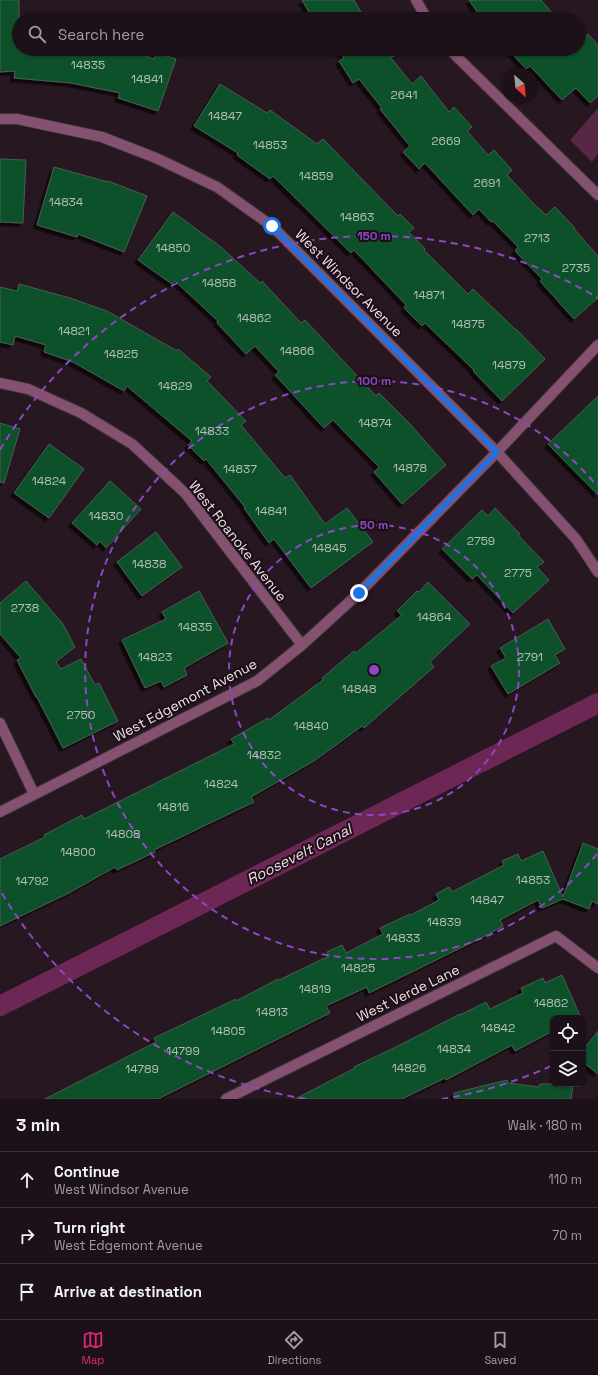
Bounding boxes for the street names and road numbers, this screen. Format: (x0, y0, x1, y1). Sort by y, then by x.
street label: West Windsor Avenue (291, 225, 407, 341)
street label: West Roanoke Avenue (185, 477, 291, 605)
street label: West Edgemont Avenue (110, 654, 260, 746)
street label: West Verde Lane (354, 960, 462, 1026)

